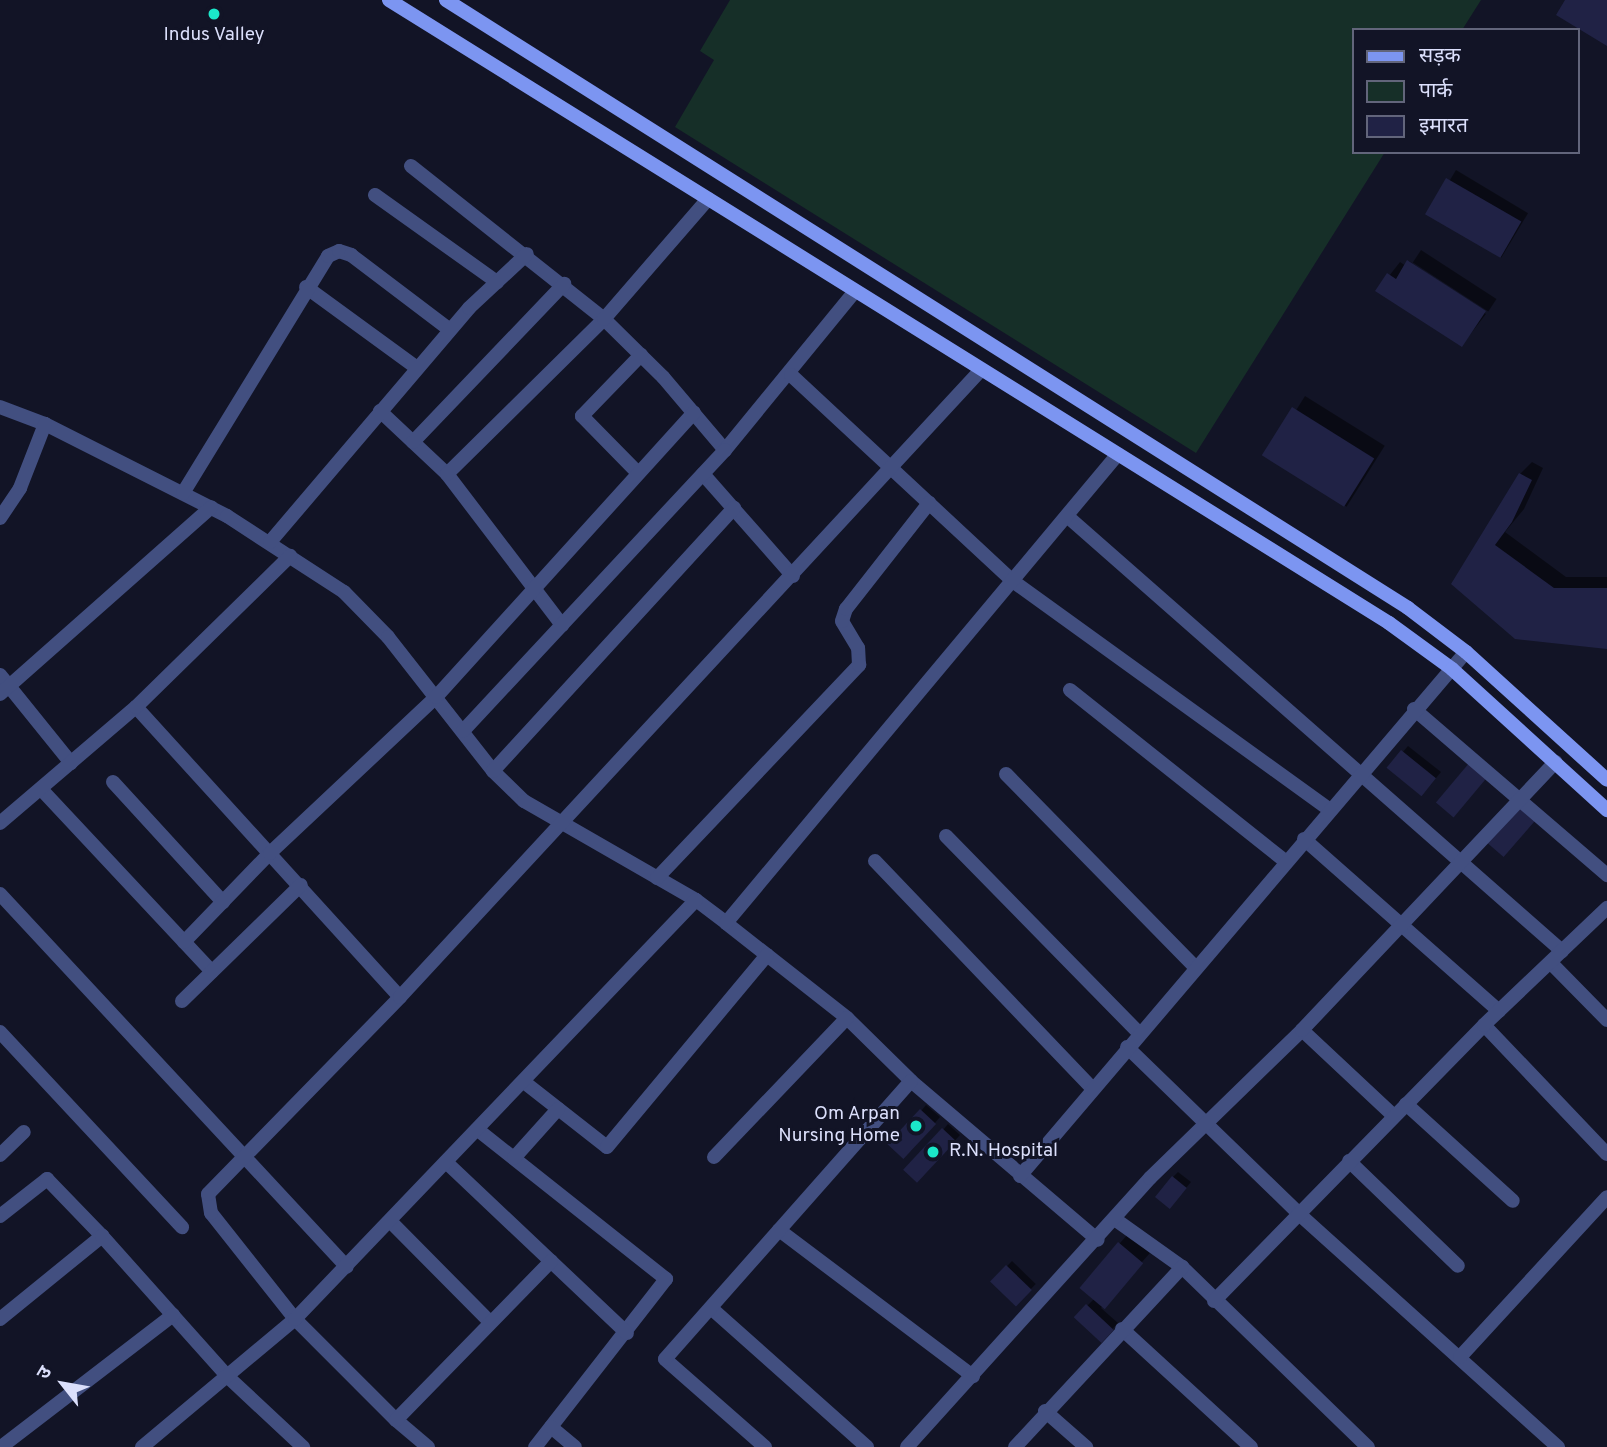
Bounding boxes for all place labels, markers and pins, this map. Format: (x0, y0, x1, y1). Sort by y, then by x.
marker: Indus Valley (206, 6, 222, 22)
place label: Indus Valley (163, 25, 265, 47)
place label: Om Arpan Nursing Home (778, 1104, 900, 1148)
marker: Om Arpan Nursing Home (906, 1116, 926, 1136)
place label: R.N. Hospital (949, 1141, 1058, 1163)
marker: R.N. Hospital (923, 1142, 943, 1162)

